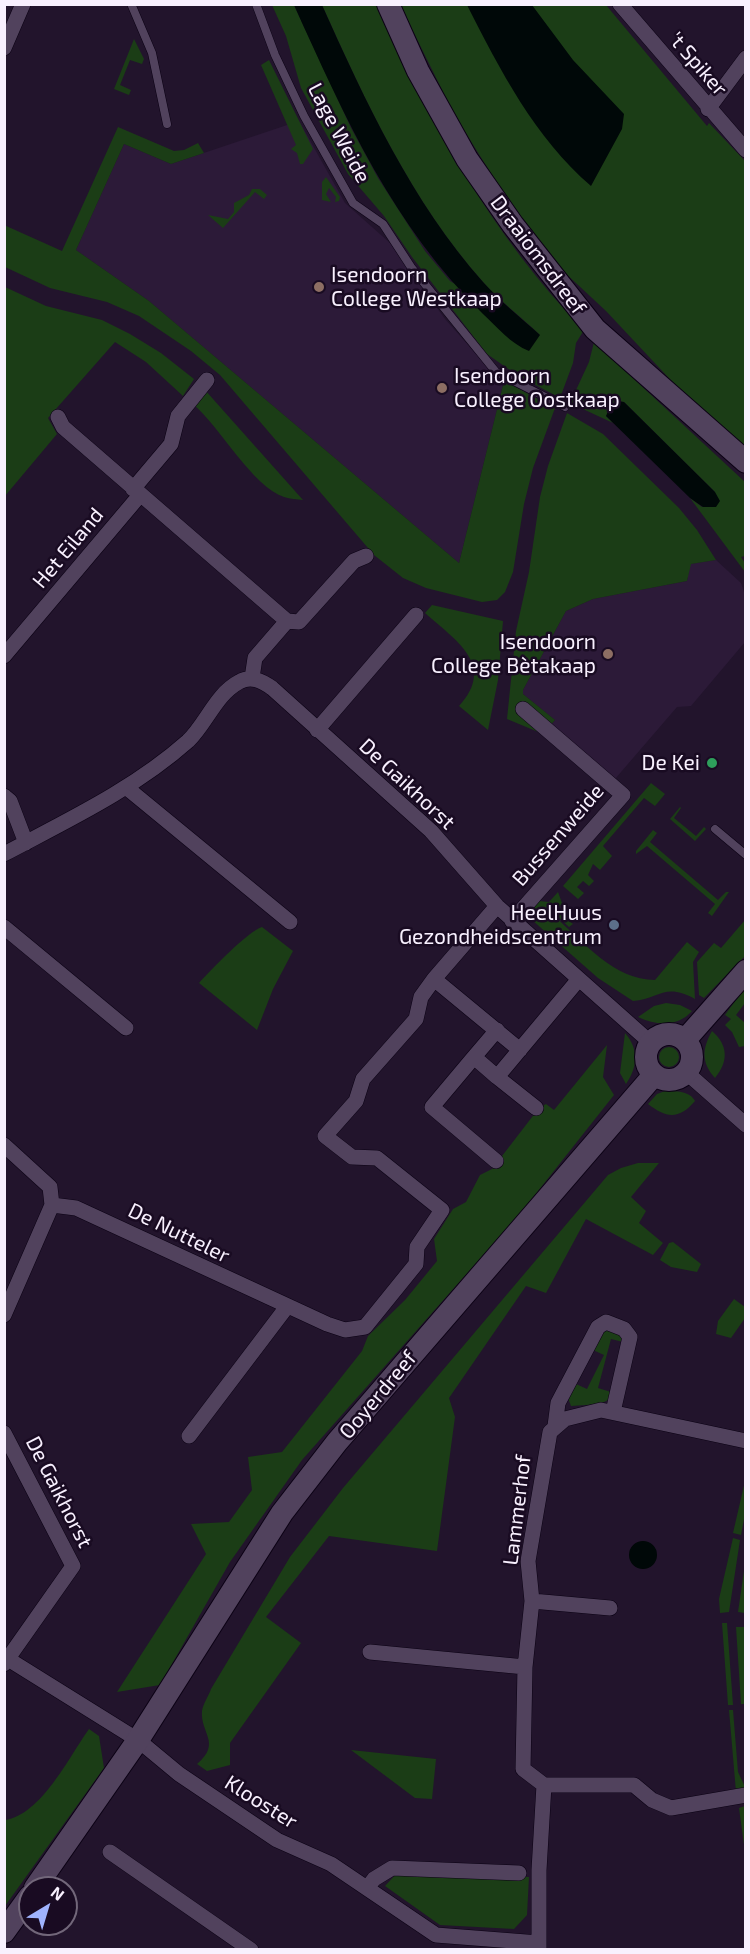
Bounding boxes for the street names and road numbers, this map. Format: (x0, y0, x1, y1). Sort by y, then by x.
street label: 't Spiker (663, 27, 733, 101)
street label: Lage Weide (302, 79, 376, 187)
street label: Draaiomsdreef (485, 191, 591, 319)
street label: Het Eiland (27, 503, 109, 593)
street label: De Gaikhorst (354, 733, 460, 835)
street label: Bussenweide (507, 779, 609, 891)
street label: De Nutteler (124, 1198, 234, 1268)
street label: Ooyerdreef (334, 1346, 422, 1444)
street label: De Gaikhorst (20, 1432, 98, 1552)
street label: Lammerhof (498, 1453, 536, 1567)
street label: Klooster (220, 1770, 302, 1834)

